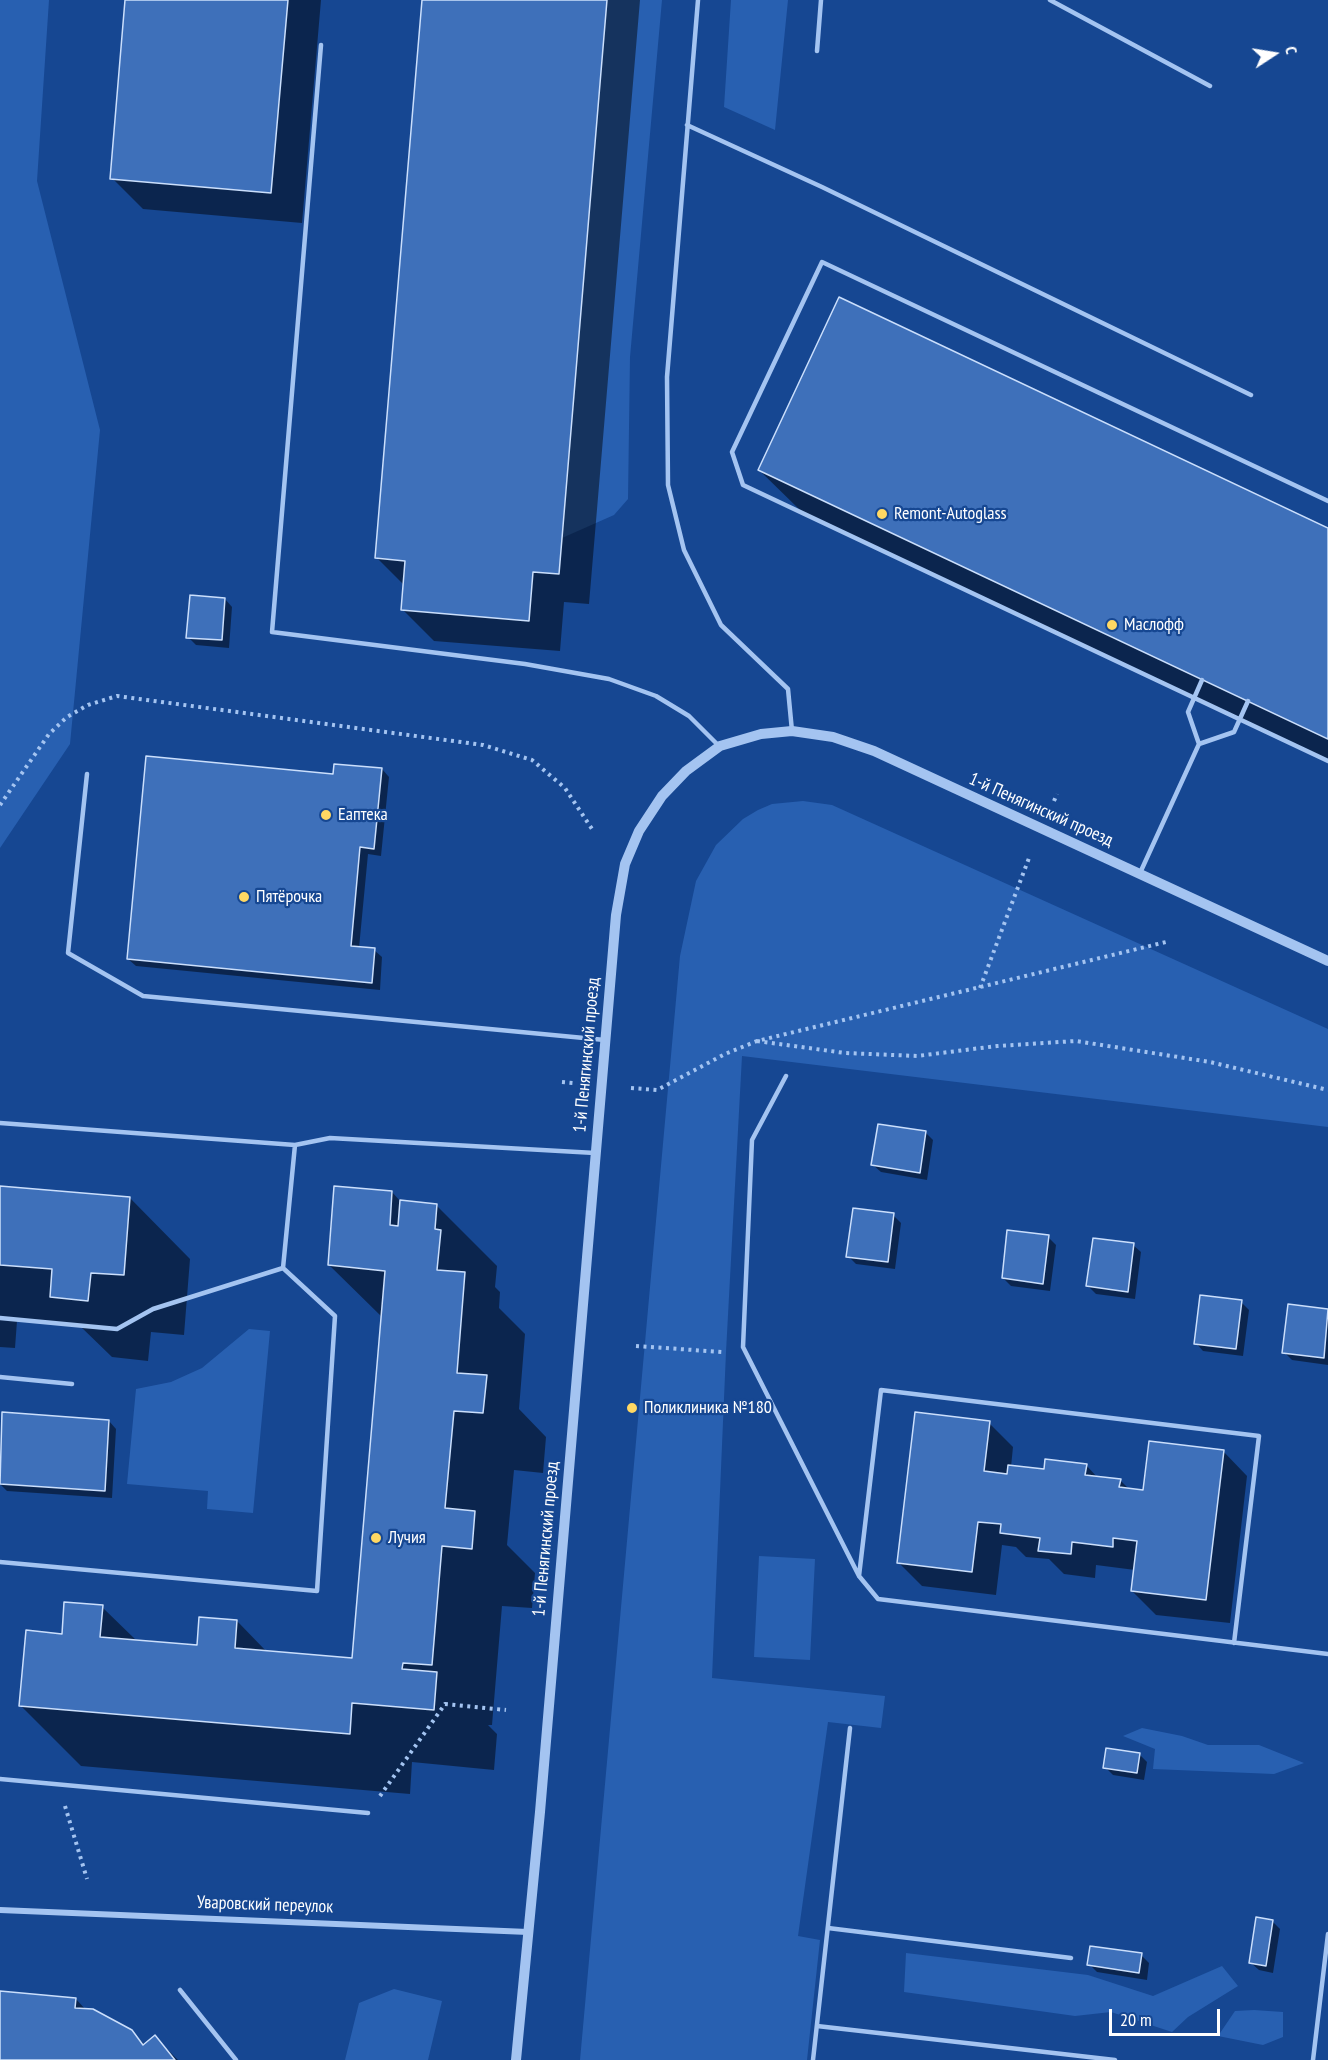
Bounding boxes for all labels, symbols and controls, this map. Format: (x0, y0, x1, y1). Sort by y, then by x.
north arrow (1244, 24, 1304, 84)
text: С (1281, 45, 1302, 56)
place label: Remont-Autoglass (894, 503, 1007, 525)
marker: Remont-Autoglass (875, 507, 889, 521)
place label: Маслофф (1124, 614, 1184, 636)
marker: Маслофф (1105, 618, 1119, 632)
street label: 1-й Пенягинский проезд (965, 768, 1117, 852)
place label: Еаптека (338, 804, 388, 826)
marker: Еаптека (319, 808, 333, 822)
place label: Пятёрочка (256, 886, 322, 908)
marker: Пятёрочка (237, 890, 251, 904)
street label: 1-й Пенягинский проезд (569, 976, 605, 1134)
place label: Поликлиника №180 (644, 1397, 772, 1419)
marker: Поликлиника №180 (625, 1401, 639, 1415)
street label: 1-й Пенягинский проезд (528, 1460, 564, 1618)
place label: Лучия (388, 1527, 426, 1549)
marker: Лучия (369, 1531, 383, 1545)
street label: Уваровский переулок (196, 1892, 334, 1918)
scale bar (1112, 1997, 1223, 2035)
text: 20 m (1120, 2008, 1152, 2031)

